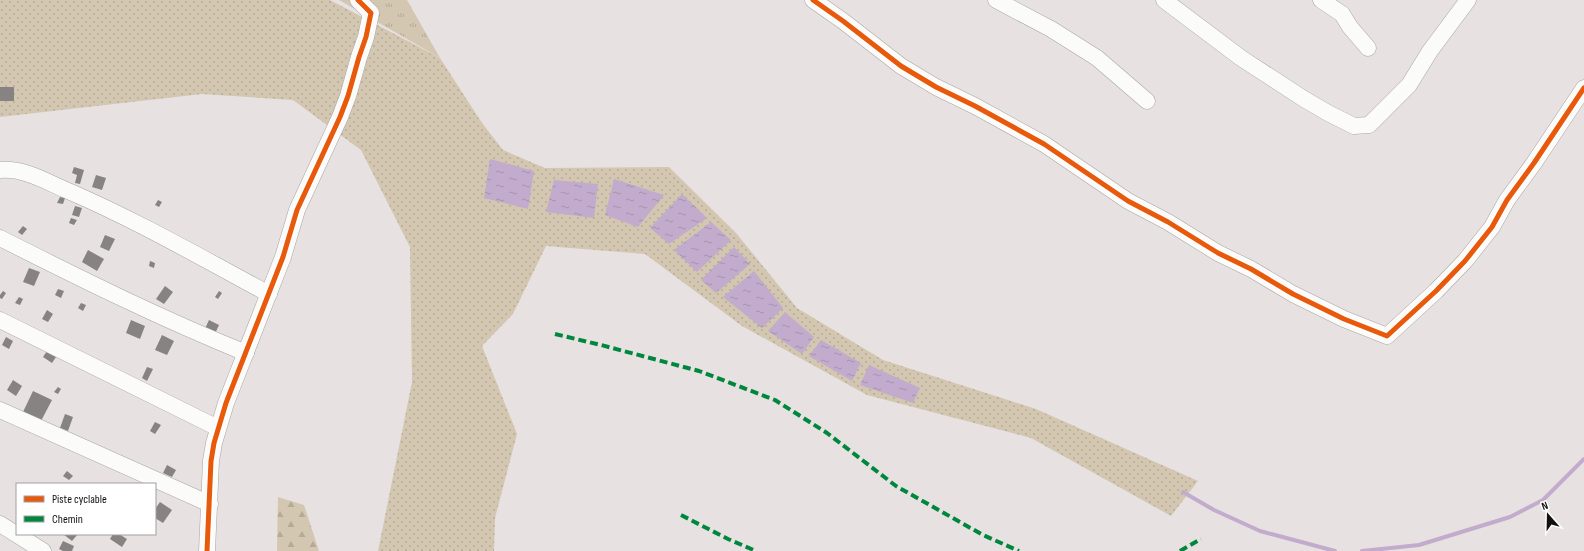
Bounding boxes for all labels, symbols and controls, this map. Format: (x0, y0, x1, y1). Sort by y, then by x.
legend (16, 483, 156, 535)
text: Piste cyclable (52, 492, 107, 507)
north arrow (1528, 495, 1568, 535)
text: N (1540, 499, 1550, 513)
text: Chemin (52, 512, 83, 527)

